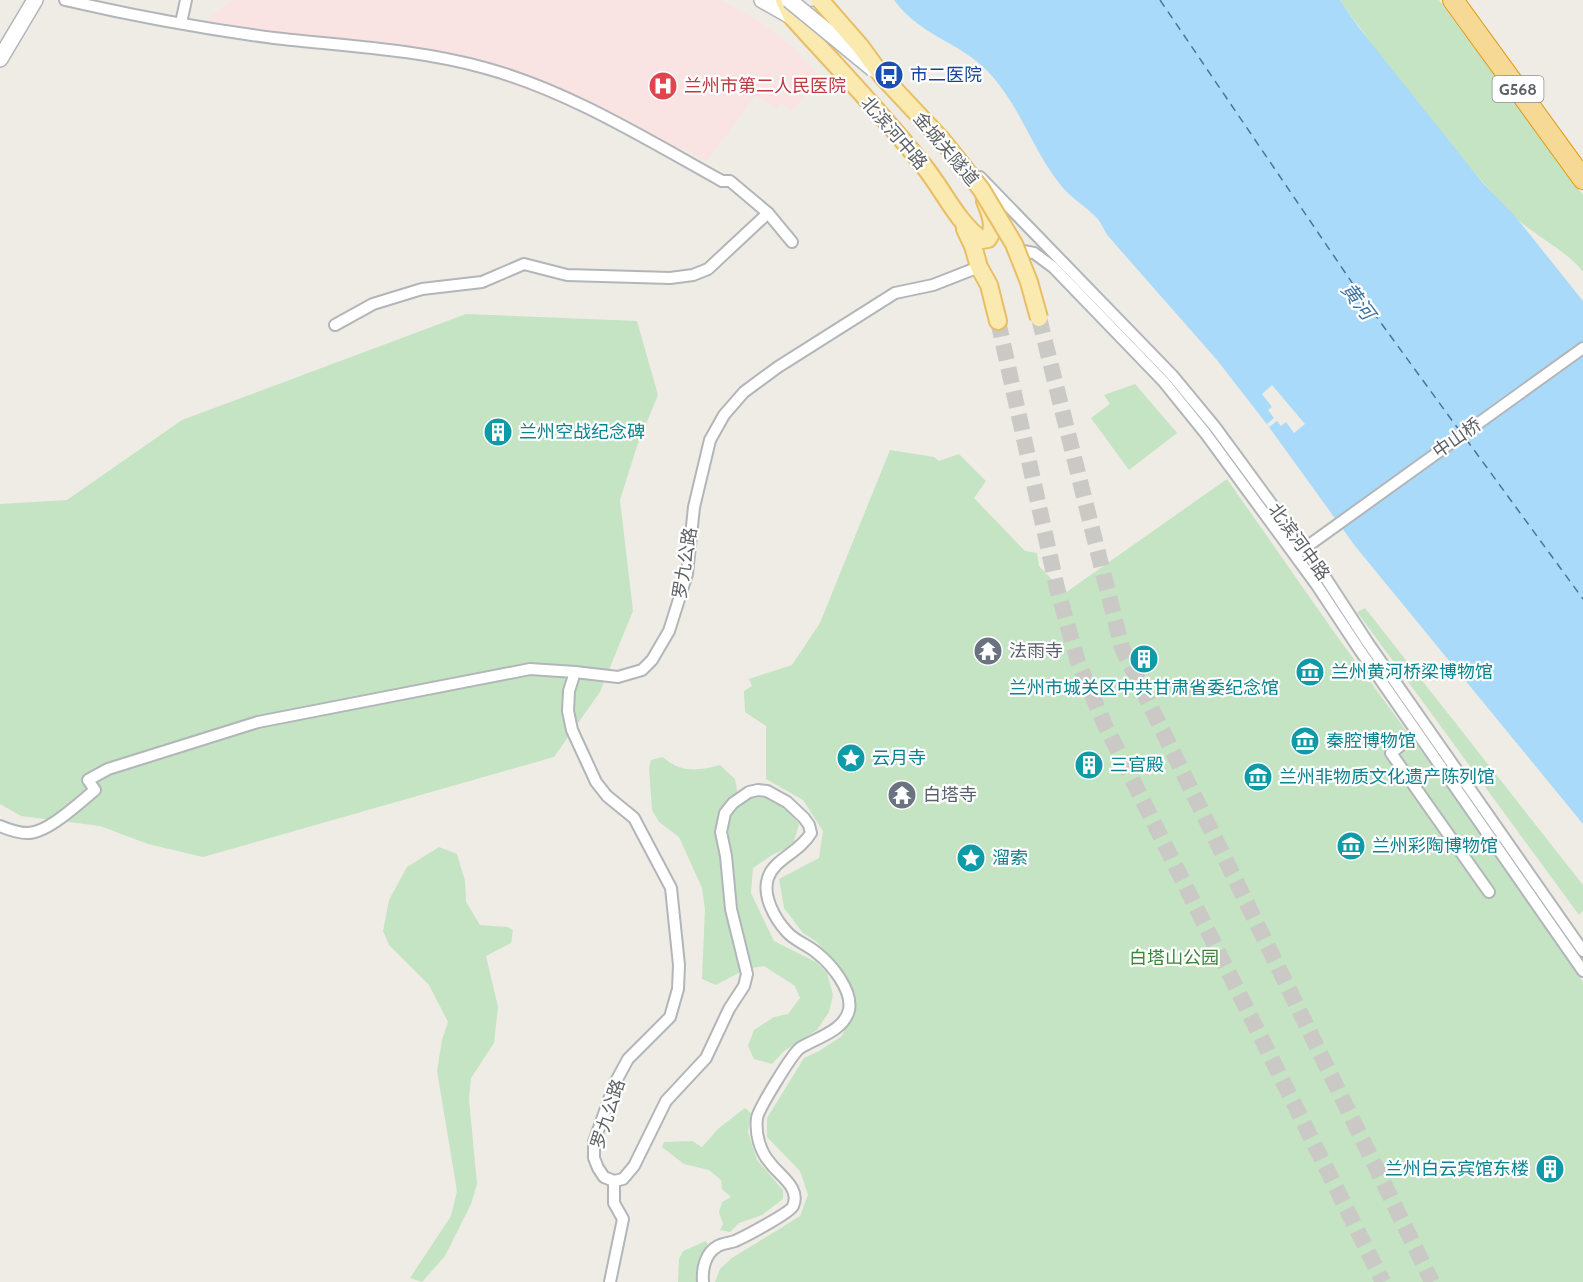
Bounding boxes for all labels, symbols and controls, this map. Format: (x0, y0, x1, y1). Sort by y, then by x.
bus stop icon: 市二医院 (873, 59, 905, 91)
place label: 市二医院 (910, 64, 982, 86)
hospital icon: 兰州市第二人民医院 (647, 70, 679, 102)
place label: 兰州市第二人民医院 (684, 75, 846, 97)
road number: G568 (1492, 76, 1544, 102)
street label: 北滨河中路 (856, 92, 932, 174)
street label: 金城关隧道 (909, 107, 983, 191)
water label: 黄河 (1336, 278, 1382, 327)
street label: 中山桥 (1429, 414, 1485, 462)
building icon: 兰州空战纪念碑 (482, 416, 514, 448)
place label: 兰州空战纪念碑 (519, 421, 645, 443)
street label: 北滨河中路 (1264, 499, 1334, 585)
street label: 罗九公路 (669, 526, 701, 600)
temple icon: 法雨寺 (972, 635, 1004, 667)
place label: 法雨寺 (1009, 640, 1063, 662)
building icon: 兰州市城关区中共甘肃省委纪念馆 (1128, 643, 1160, 675)
museum icon: 兰州黄河桥梁博物馆 (1294, 656, 1326, 688)
place label: 兰州黄河桥梁博物馆 (1331, 661, 1493, 683)
place label: 兰州市城关区中共甘肃省委纪念馆 (1009, 677, 1279, 699)
museum icon: 秦腔博物馆 (1289, 725, 1321, 757)
place label: 秦腔博物馆 (1326, 730, 1416, 752)
place icon: 云月寺 (835, 742, 867, 774)
place label: 云月寺 (872, 747, 926, 769)
building icon: 三官殿 (1073, 749, 1105, 781)
place label: 三官殿 (1110, 754, 1164, 776)
museum icon: 兰州非物质文化遗产陈列馆 (1242, 761, 1274, 793)
place label: 兰州非物质文化遗产陈列馆 (1279, 766, 1495, 788)
temple icon: 白塔寺 (886, 779, 918, 811)
place label: 白塔寺 (923, 784, 977, 806)
museum icon: 兰州彩陶博物馆 (1335, 830, 1367, 862)
place label: 兰州彩陶博物馆 (1372, 835, 1498, 857)
place icon: 溜索 (955, 842, 987, 874)
place label: 溜索 (992, 847, 1028, 869)
park label: 白塔山公园 (1129, 947, 1219, 969)
street label: 罗九公路 (586, 1076, 630, 1152)
building icon: 兰州白云宾馆东楼 (1534, 1153, 1566, 1185)
place label: 兰州白云宾馆东楼 (1385, 1158, 1529, 1180)

